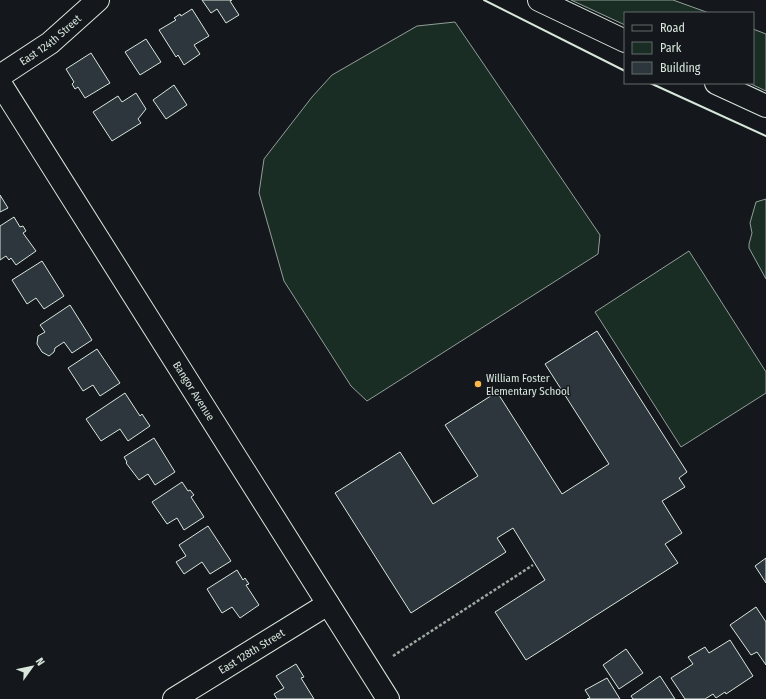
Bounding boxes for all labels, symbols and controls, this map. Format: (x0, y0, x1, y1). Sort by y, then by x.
street label: East 124th Street (17, 12, 84, 68)
legend (624, 12, 754, 84)
text: Road (660, 21, 685, 35)
text: Park (660, 41, 682, 55)
text: Building (660, 61, 701, 75)
street label: Bangor Avenue (170, 359, 218, 423)
place label: William Foster Elementary School (486, 372, 570, 398)
marker: William Foster Elementary School (473, 379, 483, 389)
street label: East 128th Street (216, 626, 287, 676)
north arrow (12, 647, 52, 687)
text: N (33, 656, 47, 668)

